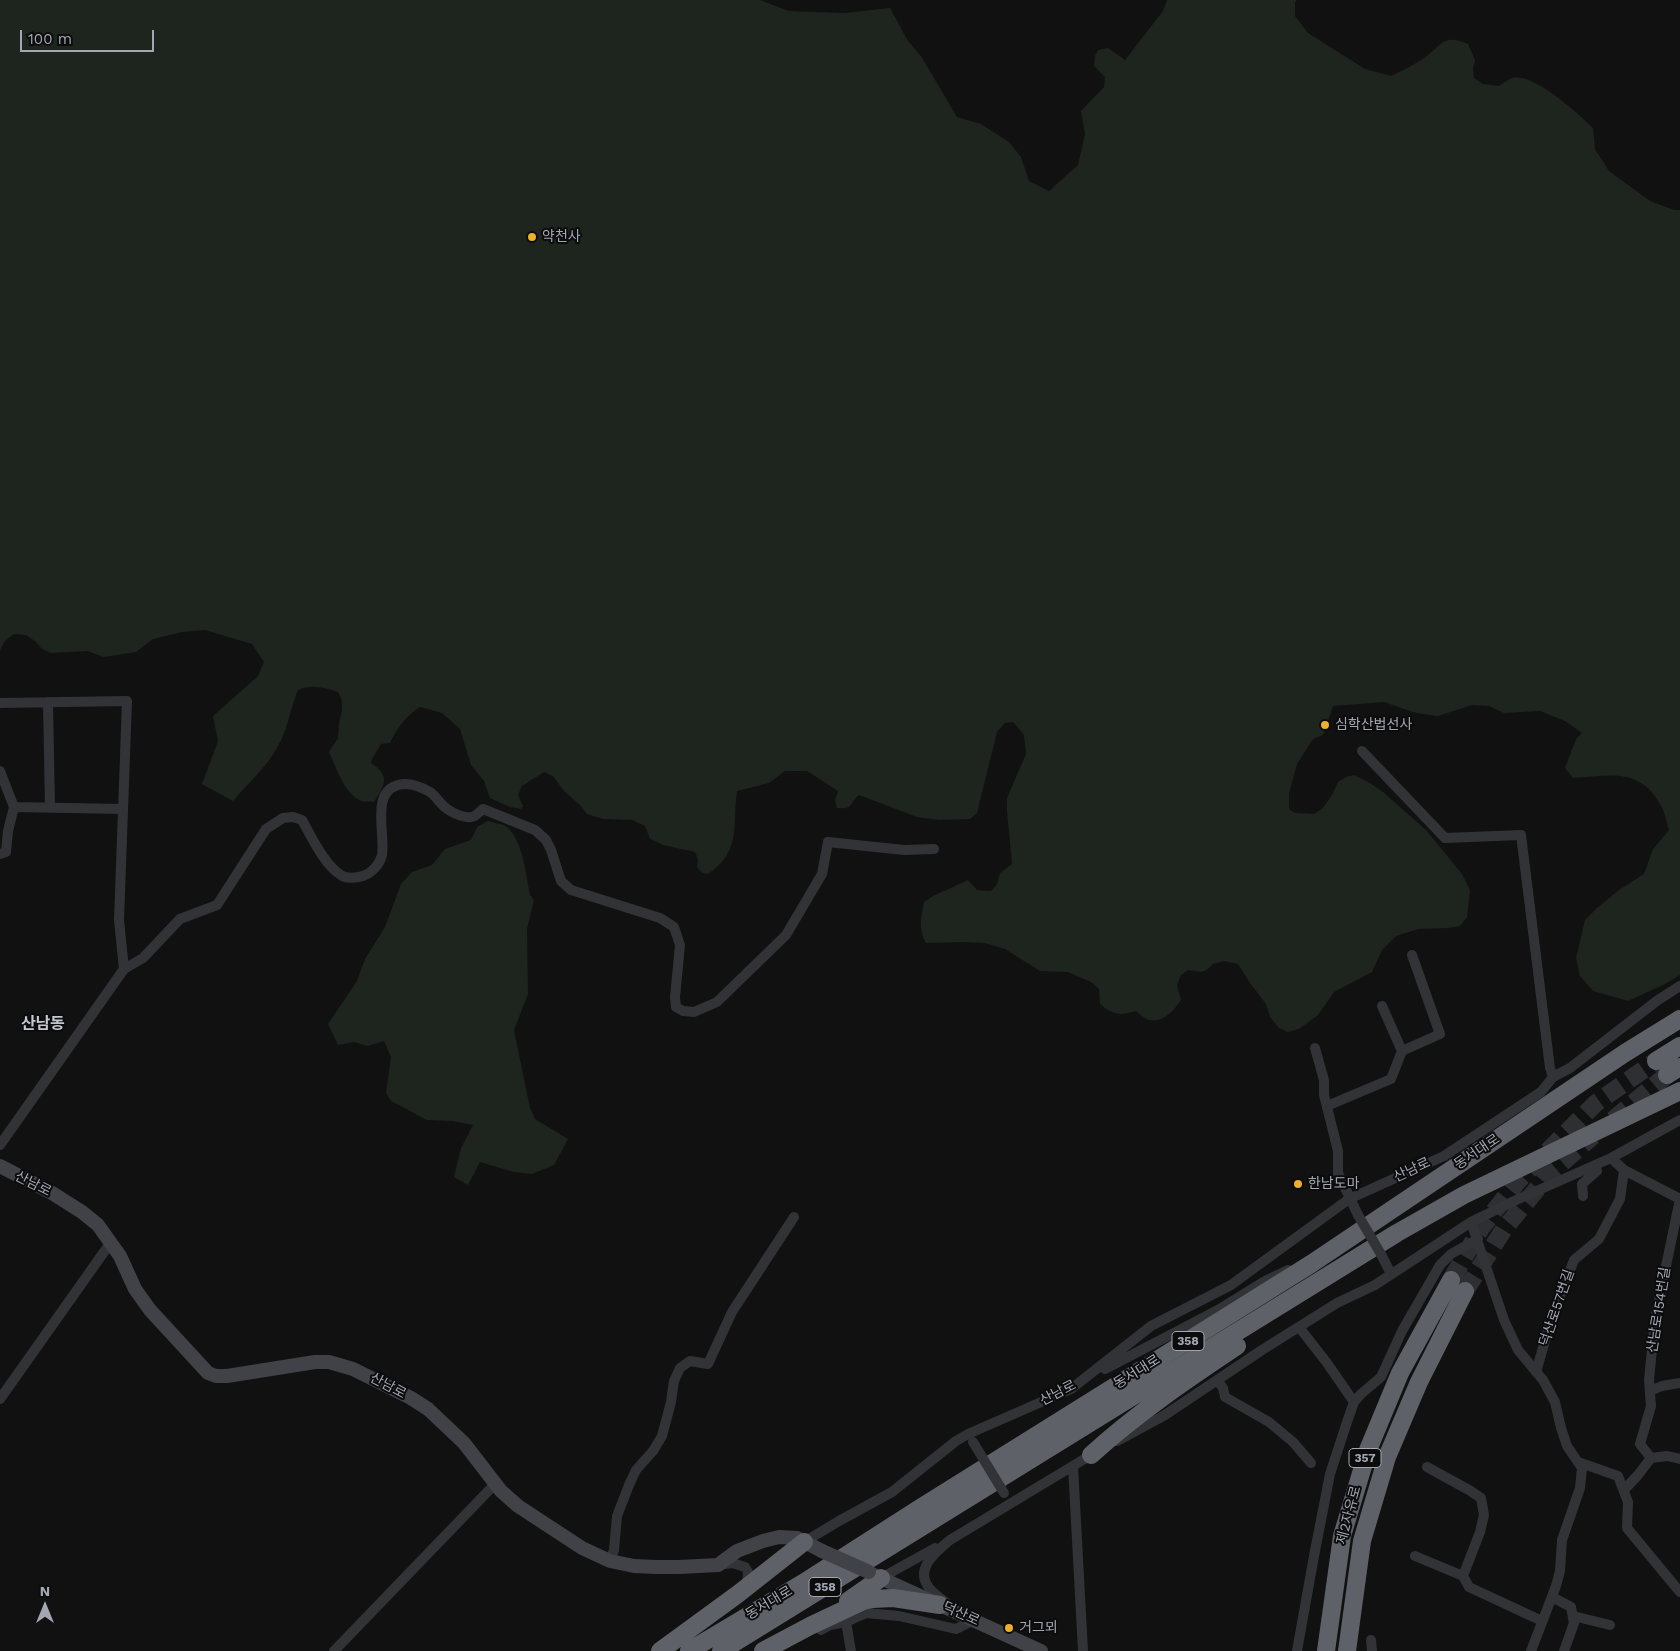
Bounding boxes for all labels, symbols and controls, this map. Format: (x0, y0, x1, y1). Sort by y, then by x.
scale bar (22, 20, 156, 52)
text: 100 m (28, 30, 72, 48)
place label: 약천사 (542, 229, 581, 245)
marker: 약천사 (526, 231, 538, 243)
place label: 심학산법선사 (1335, 717, 1412, 733)
marker: 심학산법선사 (1319, 719, 1331, 731)
district label: 산남동 (21, 1014, 65, 1034)
street label: 동서대로 (1451, 1131, 1503, 1173)
street label: 산남로 (1391, 1154, 1433, 1186)
street label: 산남로 (12, 1168, 54, 1200)
place label: 한남도마 (1308, 1176, 1360, 1192)
marker: 한남도마 (1292, 1178, 1304, 1190)
street label: 산남로154번길 (1644, 1266, 1674, 1354)
street label: 덕산로57번길 (1536, 1267, 1578, 1349)
road number: 358 (1172, 1332, 1204, 1350)
street label: 동서대로 (1111, 1351, 1163, 1393)
street label: 산남로 (367, 1370, 409, 1402)
street label: 산남로 (1037, 1377, 1079, 1409)
road number: 357 (1349, 1449, 1381, 1468)
street label: 제2자유로 (1333, 1484, 1365, 1546)
road number: 358 (809, 1578, 841, 1596)
north arrow (20, 1581, 70, 1631)
text: N (40, 1583, 50, 1599)
street label: 동서대로 (743, 1583, 795, 1623)
street label: 덕산로 (940, 1598, 982, 1630)
place label: 거그뫼 (1019, 1620, 1058, 1636)
marker: 거그뫼 (1003, 1622, 1015, 1634)

